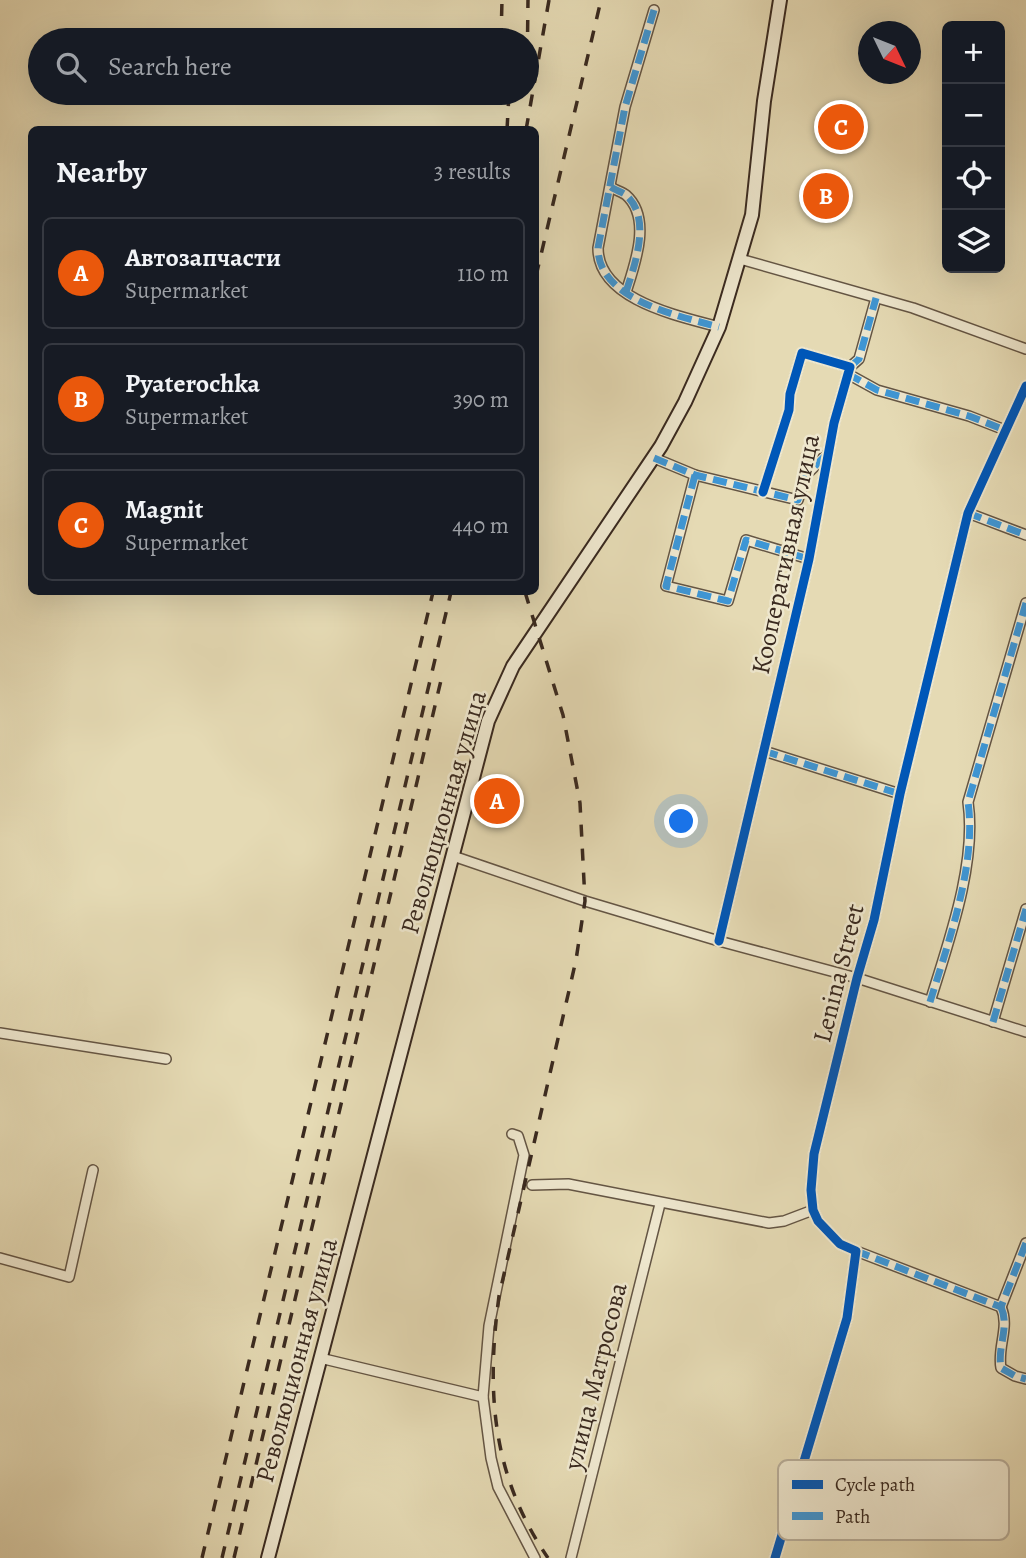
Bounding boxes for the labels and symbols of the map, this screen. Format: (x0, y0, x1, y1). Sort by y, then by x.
north arrow (858, 21, 921, 84)
pin: C (818, 101, 864, 153)
pin: B (803, 170, 849, 222)
street label: Кооперативная улица (743, 431, 828, 677)
street label: Революционная улица (392, 686, 495, 938)
pin: A (474, 775, 520, 827)
your location (664, 804, 698, 838)
street label: Lenina Street (804, 900, 873, 1046)
street label: Революционная улица (247, 1234, 346, 1486)
street label: улица Матросова (555, 1279, 636, 1474)
legend (778, 1460, 1009, 1540)
text: Cycle path (835, 1472, 915, 1498)
text: Path (835, 1504, 870, 1530)

